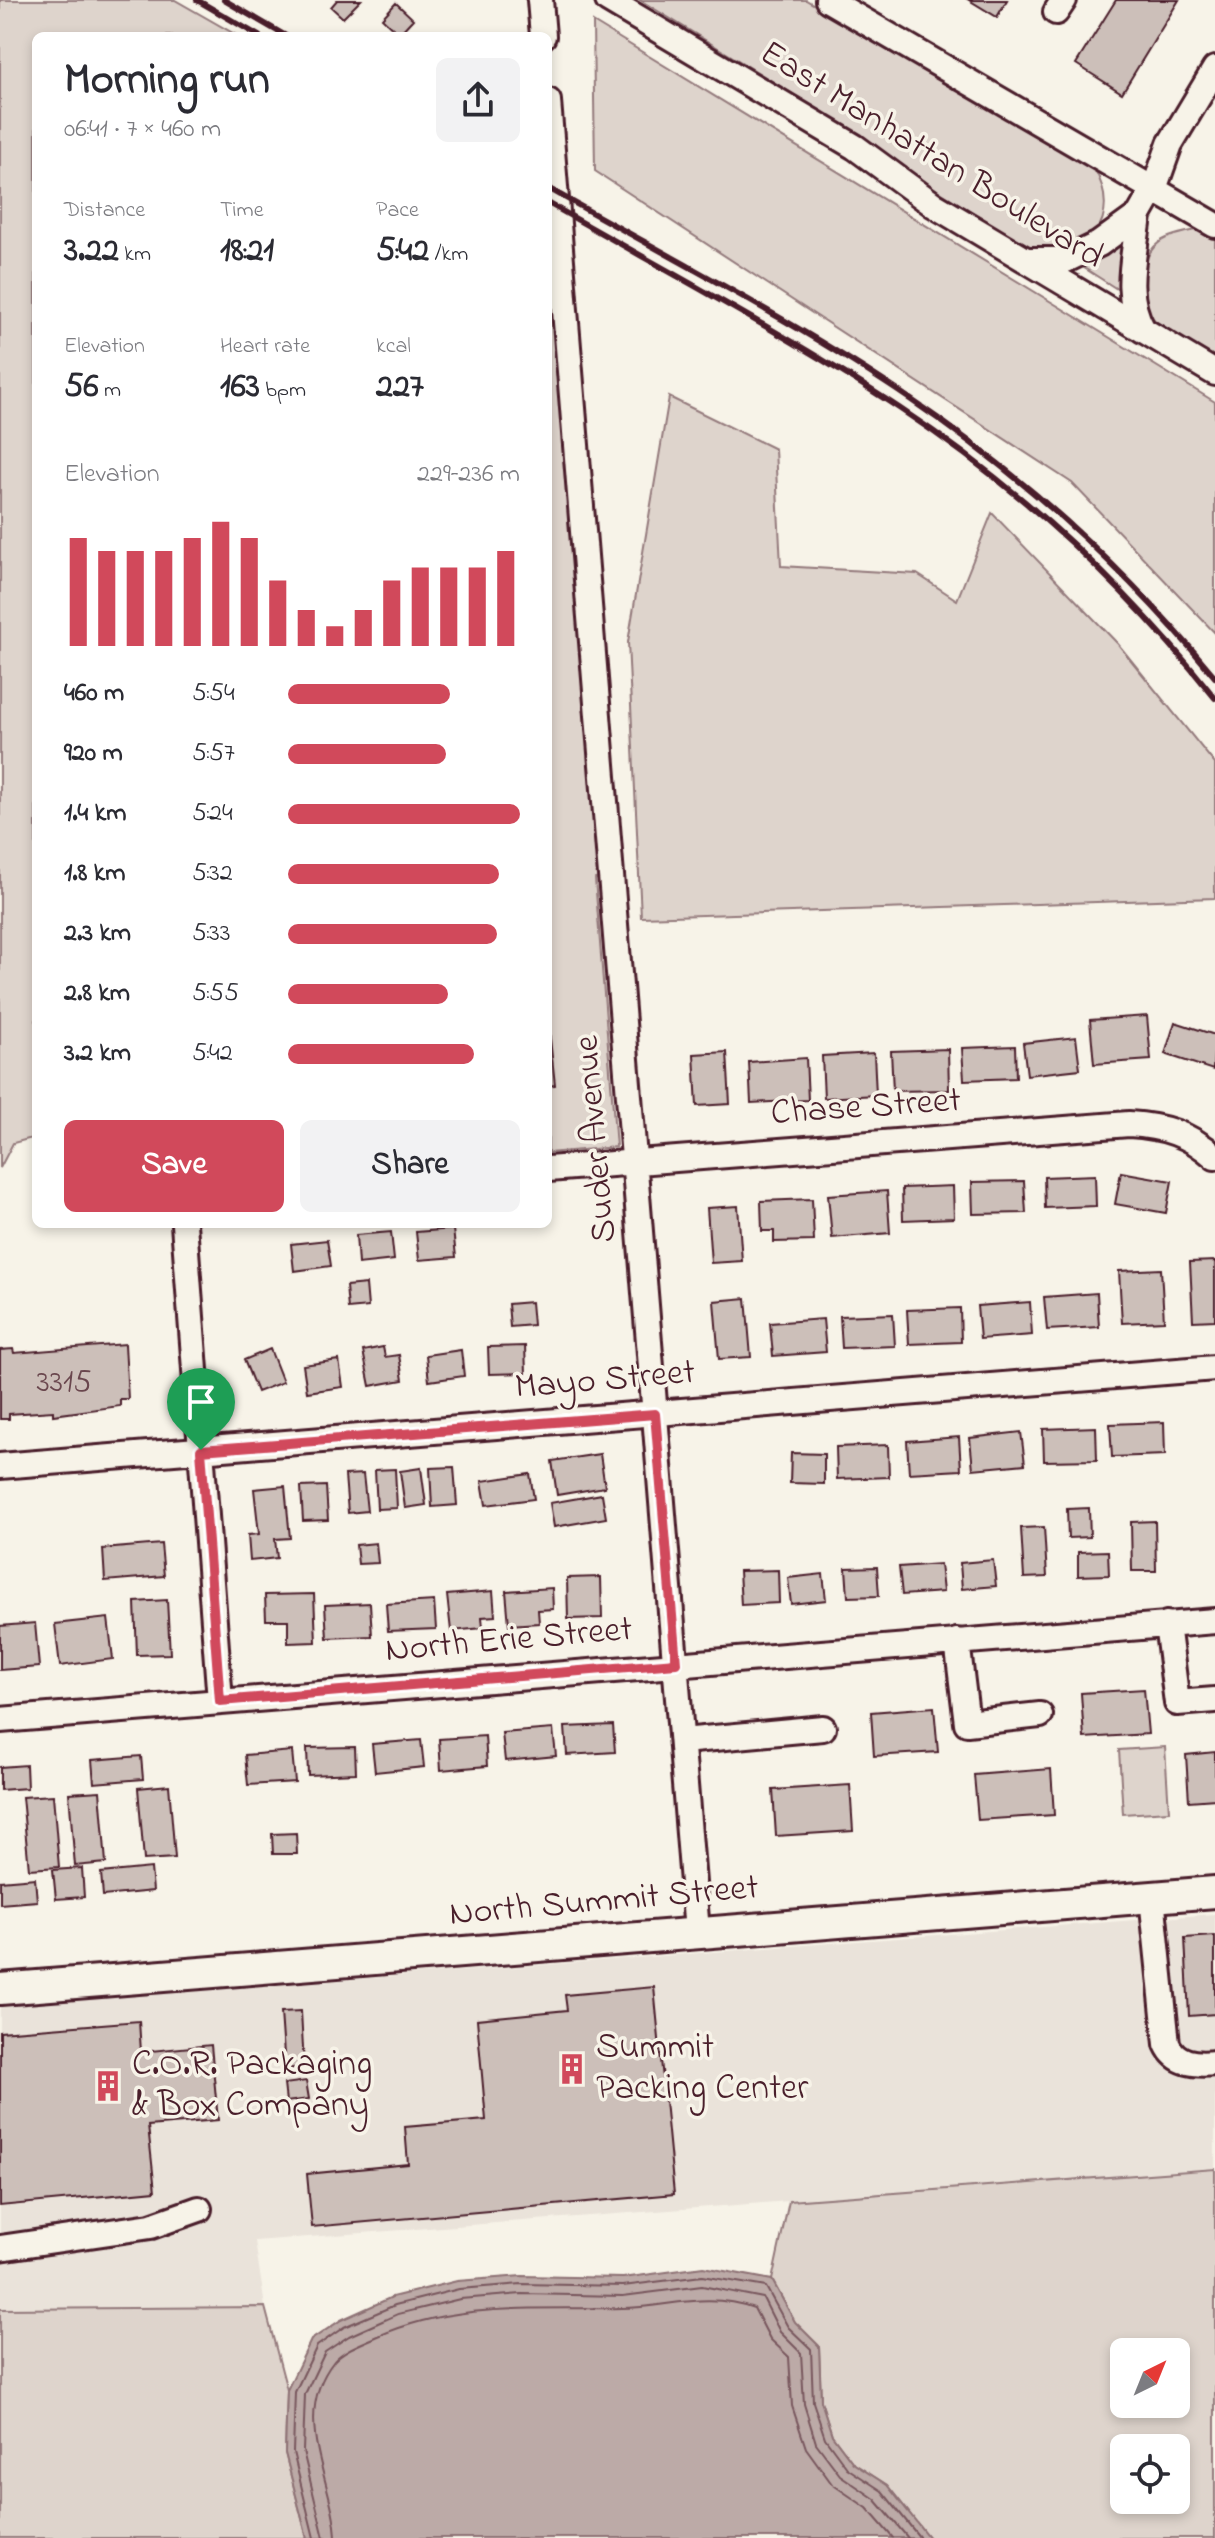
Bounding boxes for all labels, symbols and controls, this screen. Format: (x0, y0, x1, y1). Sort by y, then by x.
street label: East Manhattan Boulevard (749, 28, 1113, 284)
text: Morning run (64, 49, 270, 113)
button: share (436, 58, 520, 142)
text: 06:41 · 7 × 460 m (64, 111, 221, 149)
text: Distance (64, 195, 145, 227)
text: Time (220, 195, 264, 227)
text: Pace (376, 195, 419, 227)
text: 3.22 (64, 227, 119, 277)
text: 18:21 (220, 227, 274, 277)
text: 5:42 (376, 227, 429, 277)
text: km (119, 239, 151, 271)
text: /km (429, 239, 468, 271)
text: Elevation (64, 331, 145, 363)
text: Heart rate (220, 331, 310, 363)
text: kcal (376, 331, 411, 363)
text: 56 (64, 363, 98, 413)
text: 163 (220, 363, 260, 413)
text: 227 (376, 363, 424, 413)
text: m (98, 375, 121, 407)
text: bpm (260, 375, 306, 407)
text: Elevation (64, 456, 160, 494)
text: 229–236 m (417, 456, 520, 494)
text: 460 m (64, 675, 124, 713)
text: 5:54 (192, 675, 235, 713)
text: 920 m (64, 735, 123, 773)
text: 5:57 (192, 735, 235, 773)
text: 1.4 km (64, 795, 126, 833)
text: 5:24 (192, 795, 233, 833)
text: 1.8 km (64, 855, 125, 893)
text: 5:32 (192, 855, 233, 893)
text: 2.3 km (64, 915, 131, 953)
text: 5:33 (192, 915, 231, 953)
text: 2.8 km (64, 975, 130, 1013)
text: 5:55 (192, 975, 239, 1013)
street label: Suder Avenue (561, 1032, 632, 1245)
text: 3.2 km (64, 1035, 131, 1073)
text: 5:42 (192, 1035, 233, 1073)
street label: Chase Street (769, 1075, 963, 1141)
button: Save (64, 1120, 284, 1212)
button: Share (300, 1120, 520, 1212)
street label: Mayo Street (513, 1347, 697, 1415)
house number: 3315 (37, 1360, 91, 1407)
pin (167, 1368, 235, 1450)
icon: arrive (179, 1380, 223, 1424)
street label: North Erie Street (383, 1604, 635, 1678)
street label: North Summit Street (447, 1862, 761, 1942)
place label: Summit Packing Center (596, 2022, 809, 2116)
place label: C.O.R. Packaging & Box Company (132, 2039, 372, 2133)
building icon: Summit Packing Center (555, 2052, 589, 2086)
building icon: C.O.R. Packaging & Box Company (91, 2069, 125, 2103)
north arrow (1110, 2338, 1190, 2418)
map controls (1110, 2338, 1190, 2514)
button: locate (1110, 2434, 1190, 2514)

